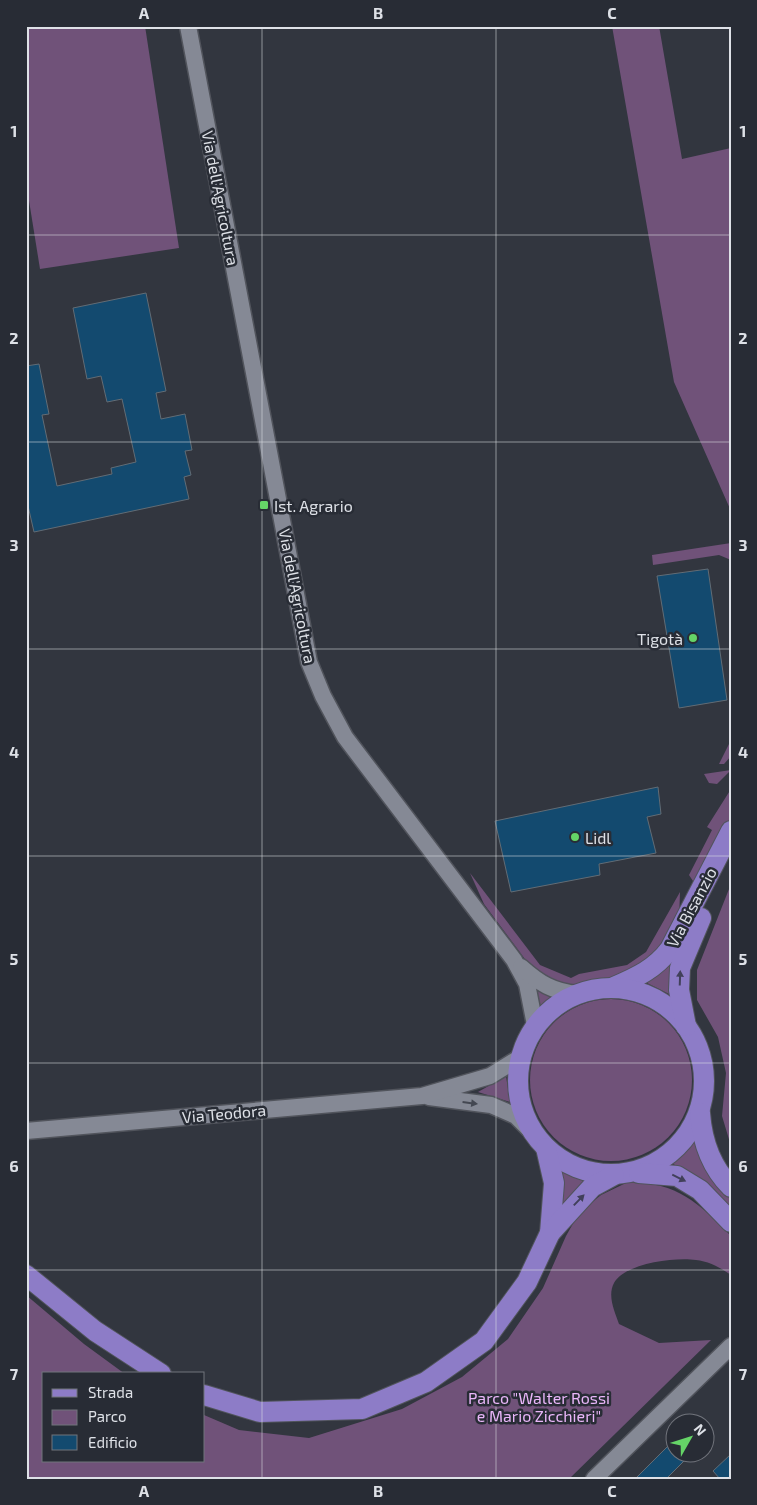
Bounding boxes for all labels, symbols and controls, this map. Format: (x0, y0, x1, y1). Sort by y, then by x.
text: A (139, 3, 150, 22)
text: B (373, 3, 383, 22)
text: C (607, 3, 617, 22)
text: 1 (11, 121, 17, 140)
text: 1 (740, 121, 746, 140)
street label: Via dell'Agricoltura (199, 129, 243, 267)
text: 2 (9, 328, 19, 347)
text: 2 (738, 328, 748, 347)
place label: Ist. Agrario (274, 496, 353, 515)
marker: Ist. Agrario (258, 499, 270, 511)
street label: Via dell'Agricoltura (276, 527, 320, 665)
text: 3 (9, 535, 19, 554)
text: 3 (738, 535, 748, 554)
place label: Tigotà (637, 629, 683, 648)
marker: Tigotà (687, 632, 699, 644)
text: 4 (9, 742, 19, 761)
text: 4 (738, 742, 748, 761)
place label: Lidl (585, 828, 611, 847)
marker: Lidl (569, 831, 581, 843)
street label: Via Bisanzio (662, 864, 720, 950)
text: 5 (10, 949, 19, 968)
text: 5 (739, 949, 748, 968)
one-way arrow (676, 970, 684, 986)
one-way arrow (463, 1099, 479, 1107)
street label: Via Teodora (181, 1100, 267, 1126)
text: 6 (9, 1156, 19, 1175)
text: 6 (738, 1156, 748, 1175)
one-way arrow (672, 1174, 687, 1183)
one-way arrow (573, 1195, 585, 1207)
text: 7 (10, 1364, 19, 1383)
text: 7 (739, 1364, 748, 1383)
legend (42, 1372, 205, 1462)
text: Strada (88, 1383, 133, 1401)
park label: Parco "Walter Rossi e Mario Zicchieri" (468, 1388, 610, 1425)
text: Parco (88, 1407, 127, 1425)
north arrow (664, 1412, 714, 1462)
text: N (691, 1420, 710, 1439)
text: Edificio (88, 1433, 137, 1451)
text: A (139, 1481, 150, 1500)
text: B (373, 1481, 383, 1500)
text: C (607, 1481, 617, 1500)

